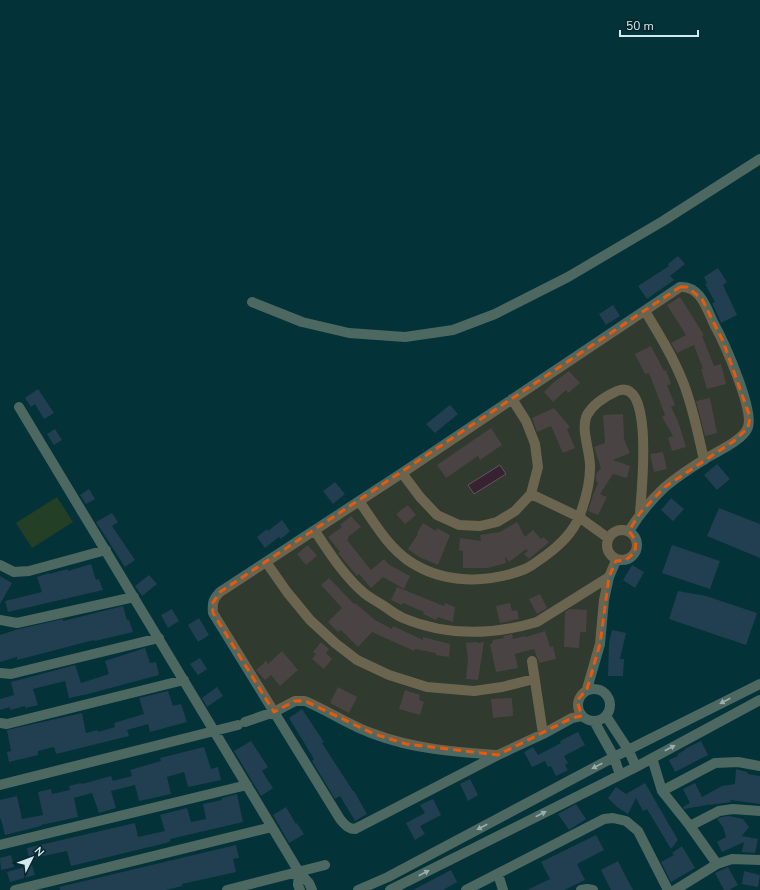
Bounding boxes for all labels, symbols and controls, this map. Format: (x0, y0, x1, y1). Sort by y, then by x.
scale bar (620, 12, 698, 38)
text: 50 m (626, 18, 654, 34)
one-way arrow (719, 698, 731, 705)
one-way arrow (664, 745, 676, 751)
one-way arrow (591, 763, 603, 770)
one-way arrow (535, 811, 546, 817)
one-way arrow (476, 824, 488, 830)
north arrow (12, 838, 52, 878)
text: N (31, 844, 47, 860)
one-way arrow (419, 869, 430, 876)

